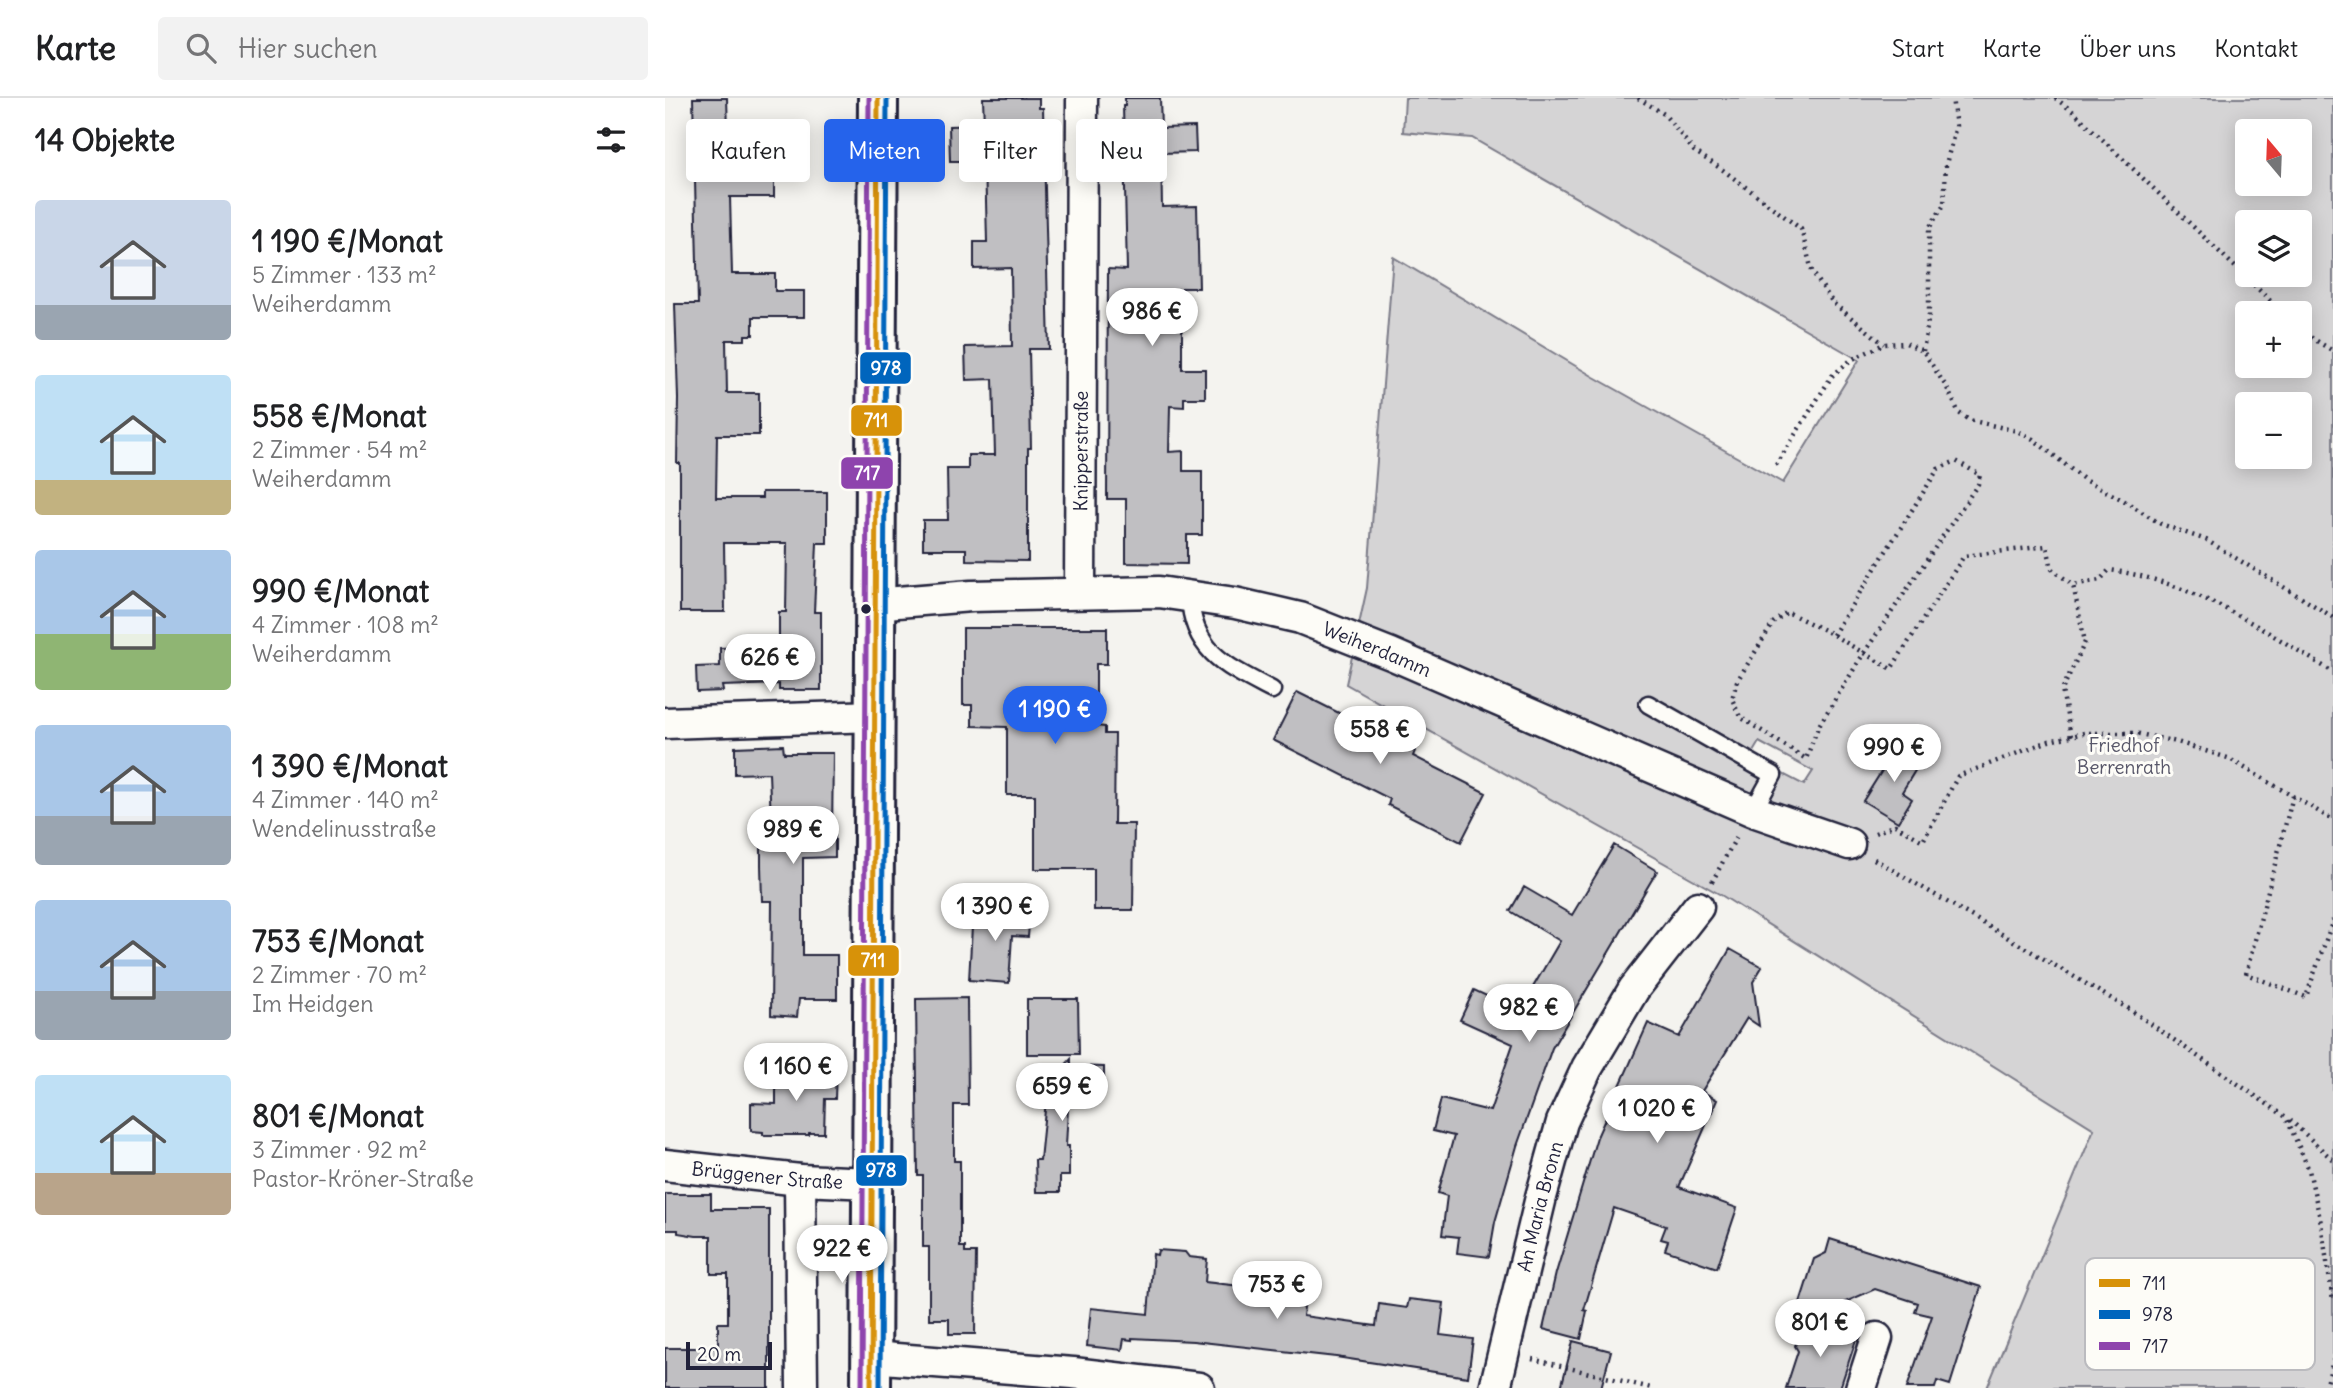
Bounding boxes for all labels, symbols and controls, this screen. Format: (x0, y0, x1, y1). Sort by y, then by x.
search box (158, 17, 648, 80)
text: Karte (35, 27, 116, 69)
icon: search (182, 29, 220, 67)
text: Hier suchen (238, 32, 378, 65)
text: Start (1892, 33, 1944, 63)
text: Karte (1982, 33, 2041, 63)
text: Über uns (2079, 33, 2176, 63)
text: Kontakt (2214, 33, 2298, 63)
chip: Kaufen (686, 119, 810, 182)
chip: Mieten (824, 119, 945, 182)
chip: Filter (959, 119, 1062, 182)
chip: Neu (1076, 119, 1167, 182)
north arrow (2235, 119, 2312, 196)
map controls (2235, 119, 2312, 469)
text: 14 Objekte (35, 121, 175, 159)
icon: filters (592, 121, 630, 159)
button: layers (2235, 210, 2312, 287)
text: 1 190 €/Monat (252, 222, 443, 260)
icon: home (91, 228, 175, 312)
text: 5 Zimmer · 133 m² (252, 260, 437, 289)
pin: 986 € (1103, 288, 1201, 348)
text: Weiherdamm (252, 289, 391, 318)
text: 986 € (1122, 296, 1182, 325)
button: + (2235, 301, 2312, 378)
line badge: 978 (859, 351, 912, 385)
text: 978 (870, 356, 902, 380)
street label: Knipperstraße (1068, 391, 1093, 511)
button: − (2235, 392, 2312, 469)
text: 558 €/Monat (252, 397, 427, 435)
icon: home (91, 403, 175, 487)
line badge: 711 (850, 404, 903, 437)
text: 711 (864, 408, 888, 432)
text: 2 Zimmer · 54 m² (252, 435, 427, 464)
line badge: 717 (840, 456, 894, 490)
text: 717 (854, 461, 881, 485)
text: Weiherdamm (252, 464, 391, 493)
text: 990 €/Monat (252, 572, 429, 610)
icon: home (91, 578, 175, 662)
unlabelled marker (859, 602, 873, 616)
text: 4 Zimmer · 108 m² (252, 610, 439, 639)
street label: Weiherdamm (1319, 616, 1435, 682)
pin: 626 € (721, 634, 819, 694)
text: Weiherdamm (252, 639, 391, 668)
text: 626 € (740, 642, 800, 671)
pin: 1 190 € (990, 686, 1120, 746)
text: 1 190 € (1019, 694, 1091, 723)
pin: 558 € (1331, 706, 1429, 766)
text: 558 € (1350, 714, 1410, 743)
pin: 990 € (1845, 724, 1943, 784)
text: 990 € (1863, 732, 1925, 761)
park label: Friedhof Berrenrath (2077, 733, 2171, 779)
text: 1 390 €/Monat (252, 747, 448, 785)
icon: home (91, 753, 175, 837)
text: 4 Zimmer · 140 m² (252, 785, 439, 814)
pin: 989 € (744, 806, 842, 866)
text: Wendelinusstraße (252, 814, 436, 843)
text: 989 € (763, 814, 823, 843)
pin: 1 390 € (930, 884, 1060, 943)
text: 1 390 € (957, 891, 1033, 920)
text: 753 €/Monat (252, 922, 424, 960)
icon: home (91, 928, 175, 1012)
line badge: 711 (847, 944, 900, 977)
text: 711 (861, 948, 885, 972)
text: 2 Zimmer · 70 m² (252, 960, 427, 989)
pin: 982 € (1480, 984, 1578, 1044)
text: Im Heidgen (252, 989, 374, 1018)
text: 982 € (1499, 992, 1559, 1021)
pin: 1 160 € (731, 1044, 861, 1103)
text: 1 160 € (760, 1051, 832, 1080)
pin: 659 € (1013, 1063, 1111, 1123)
text: 659 € (1032, 1071, 1092, 1100)
pin: 1 020 € (1592, 1086, 1722, 1145)
text: 1 020 € (1618, 1093, 1696, 1122)
text: 801 €/Monat (252, 1097, 424, 1135)
icon: home (91, 1103, 175, 1187)
text: 3 Zimmer · 92 m² (252, 1135, 427, 1164)
street label: An Maria Bronn (1511, 1138, 1568, 1274)
line badge: 978 (855, 1154, 908, 1187)
street label: Brüggener Straße (691, 1156, 844, 1194)
text: 978 (865, 1158, 897, 1182)
text: Pastor-Kröner-Straße (252, 1164, 474, 1193)
pin: 922 € (793, 1226, 891, 1285)
text: 922 € (813, 1233, 871, 1262)
legend (2085, 1258, 2315, 1370)
pin: 753 € (1228, 1262, 1326, 1321)
text: 753 € (1248, 1269, 1306, 1298)
text: 711 (2142, 1271, 2166, 1295)
pin: 801 € (1771, 1300, 1869, 1359)
text: 978 (2142, 1302, 2173, 1326)
text: 801 € (1791, 1307, 1849, 1336)
text: 717 (2142, 1334, 2168, 1358)
scale bar (686, 1339, 772, 1371)
text: 20 m (697, 1342, 741, 1366)

